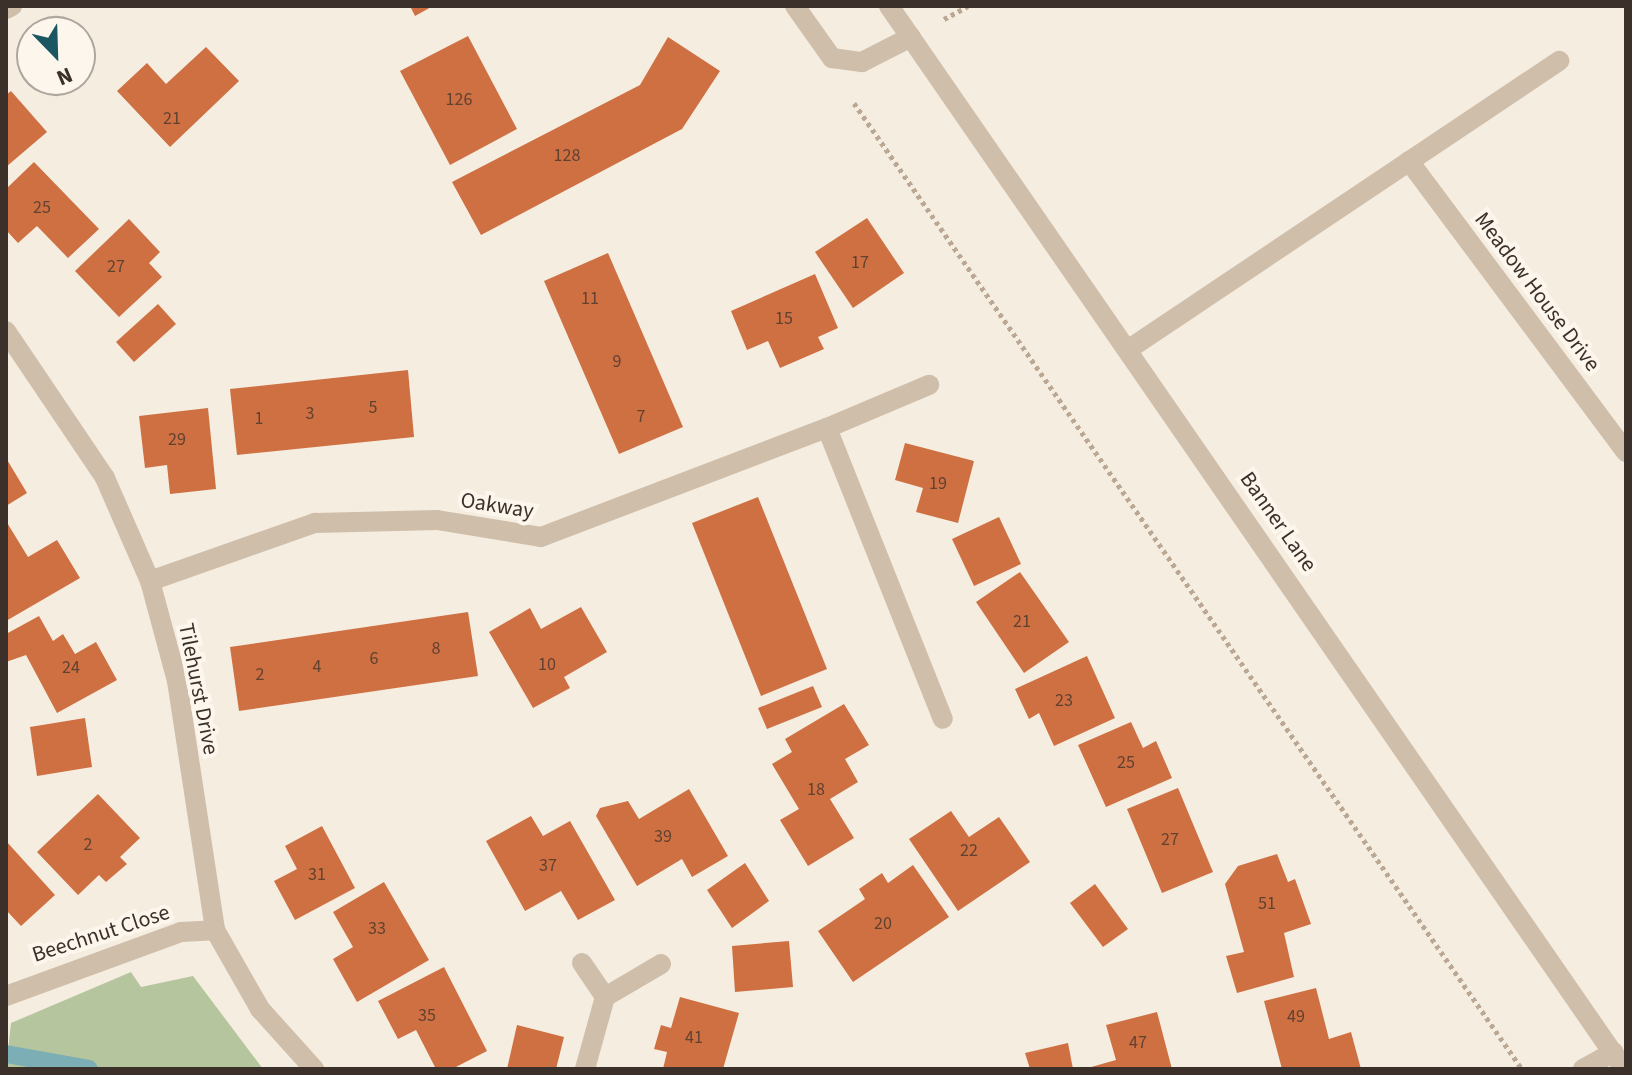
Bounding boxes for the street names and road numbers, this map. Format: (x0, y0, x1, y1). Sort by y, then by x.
street label: Meadow House Drive (1469, 207, 1605, 377)
street label: Banner Lane (1234, 467, 1322, 577)
street label: Oakway (459, 487, 535, 525)
street label: Tilehurst Drive (172, 621, 224, 757)
street label: Beechnut Close (29, 899, 173, 969)

